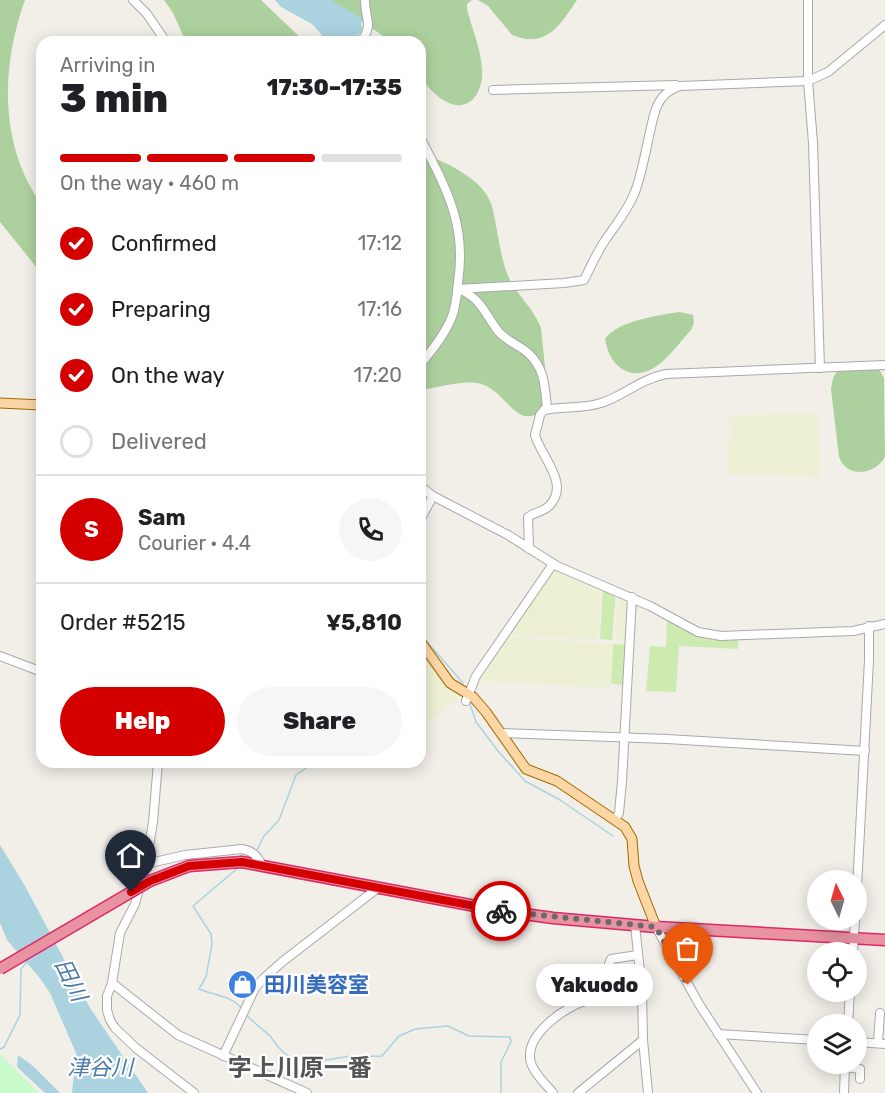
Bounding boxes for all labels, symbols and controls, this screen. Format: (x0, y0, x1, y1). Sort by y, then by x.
text: Arriving in (60, 53, 155, 77)
text: 17:30–17:35 (267, 74, 402, 101)
text: 3 min (60, 76, 168, 122)
text: On the way · 460 m (60, 171, 239, 195)
icon: check (60, 227, 93, 260)
text: Confirmed (111, 230, 217, 257)
text: 17:12 (358, 231, 402, 255)
icon: check (60, 293, 93, 326)
text: Preparing (111, 296, 211, 323)
text: 17:16 (357, 297, 402, 321)
icon: check (60, 359, 93, 392)
text: On the way (111, 362, 225, 389)
text: 17:20 (354, 363, 402, 387)
text: Delivered (111, 428, 207, 455)
button: phone (339, 498, 402, 561)
text: Sam (138, 504, 186, 531)
text: S (84, 516, 99, 543)
text: Courier · 4.4 (138, 531, 251, 555)
text: Order #5215 (60, 609, 185, 636)
text: ¥5,810 (326, 609, 402, 636)
button: Help (60, 687, 225, 756)
button: Share (237, 687, 402, 756)
pin (105, 830, 156, 892)
icon: home (114, 839, 147, 872)
north arrow (807, 870, 867, 930)
map controls (807, 870, 867, 1074)
courier (471, 881, 531, 941)
icon: bike (485, 895, 518, 928)
pin (662, 923, 713, 985)
icon: bag (671, 932, 704, 965)
button: locate (807, 942, 867, 1002)
water label: 田川 (49, 954, 94, 1007)
callout: Yakuodo (535, 964, 652, 1006)
shop icon: 田川美容室 (227, 968, 259, 1000)
place label: 田川美容室 (264, 972, 369, 997)
text: Yakuodo (551, 973, 638, 997)
button: layers (807, 1014, 867, 1074)
water label: 津谷川 (67, 1054, 135, 1081)
district label: 字上川原一番 (228, 1054, 372, 1082)

